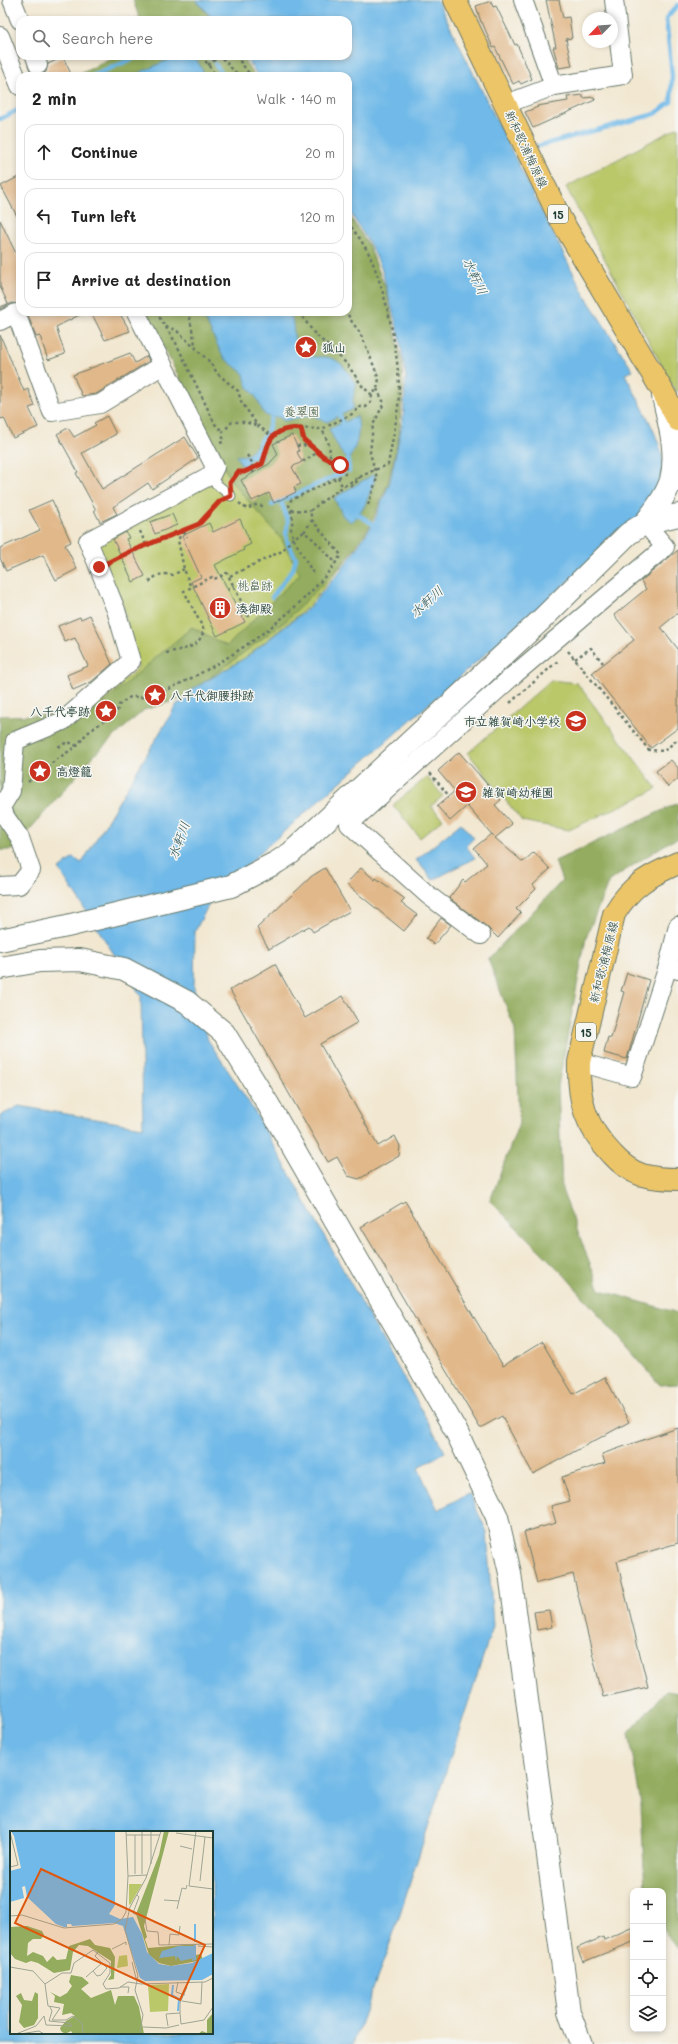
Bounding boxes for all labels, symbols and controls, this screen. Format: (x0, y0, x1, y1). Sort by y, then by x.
north arrow (582, 12, 618, 48)
search box (16, 16, 352, 60)
icon: search (30, 27, 52, 49)
text: Search here (62, 28, 153, 48)
text: 2 min (32, 87, 77, 109)
text: Walk · 140 m (256, 90, 336, 107)
street label: 新和歌浦梅原線 (502, 108, 552, 190)
icon: ahead (33, 141, 55, 163)
text: Continue (71, 142, 138, 162)
text: 20 m (305, 144, 335, 161)
icon: left (33, 205, 55, 227)
road number: 15 (548, 205, 568, 223)
text: Turn left (71, 206, 136, 226)
text: 120 m (299, 208, 335, 225)
water label: 水軒川 (460, 255, 492, 297)
icon: arrive (33, 269, 55, 291)
text: Arrive at destination (71, 270, 231, 290)
place icon: 狐山 (293, 334, 319, 360)
place label: 狐山 (322, 339, 346, 355)
park label: 養翠園 (284, 403, 320, 419)
route start (331, 456, 349, 474)
route end (90, 558, 108, 576)
park label: 桃畠跡 (237, 577, 273, 593)
water label: 水軒川 (406, 582, 446, 620)
building icon: 湊御殿 (207, 595, 233, 621)
place label: 湊御殿 (236, 600, 272, 616)
place icon: 八千代御腰掛跡 (142, 682, 168, 708)
place label: 八千代御腰掛跡 (170, 687, 254, 703)
place icon: 八千代亭跡 (93, 698, 119, 724)
place label: 八千代亭跡 (30, 703, 90, 719)
school or university icon: 市立雑賀崎小学校 (563, 708, 589, 734)
place label: 市立雑賀崎小学校 (464, 713, 560, 729)
place icon: 高燈籠 (27, 758, 53, 784)
place label: 高燈籠 (56, 763, 92, 779)
school or university icon: 雑賀崎幼稚園 (453, 779, 479, 805)
place label: 雑賀崎幼稚園 (482, 784, 554, 800)
water label: 水軒川 (163, 819, 193, 861)
street label: 新和歌浦梅原線 (585, 919, 621, 1005)
road number: 15 (576, 1023, 596, 1041)
inset map (10, 1831, 213, 2034)
map controls (630, 1888, 666, 2032)
button: + (630, 1888, 666, 1924)
button: − (630, 1924, 666, 1960)
button: locate (630, 1960, 666, 1996)
button: layers (630, 1996, 666, 2032)

